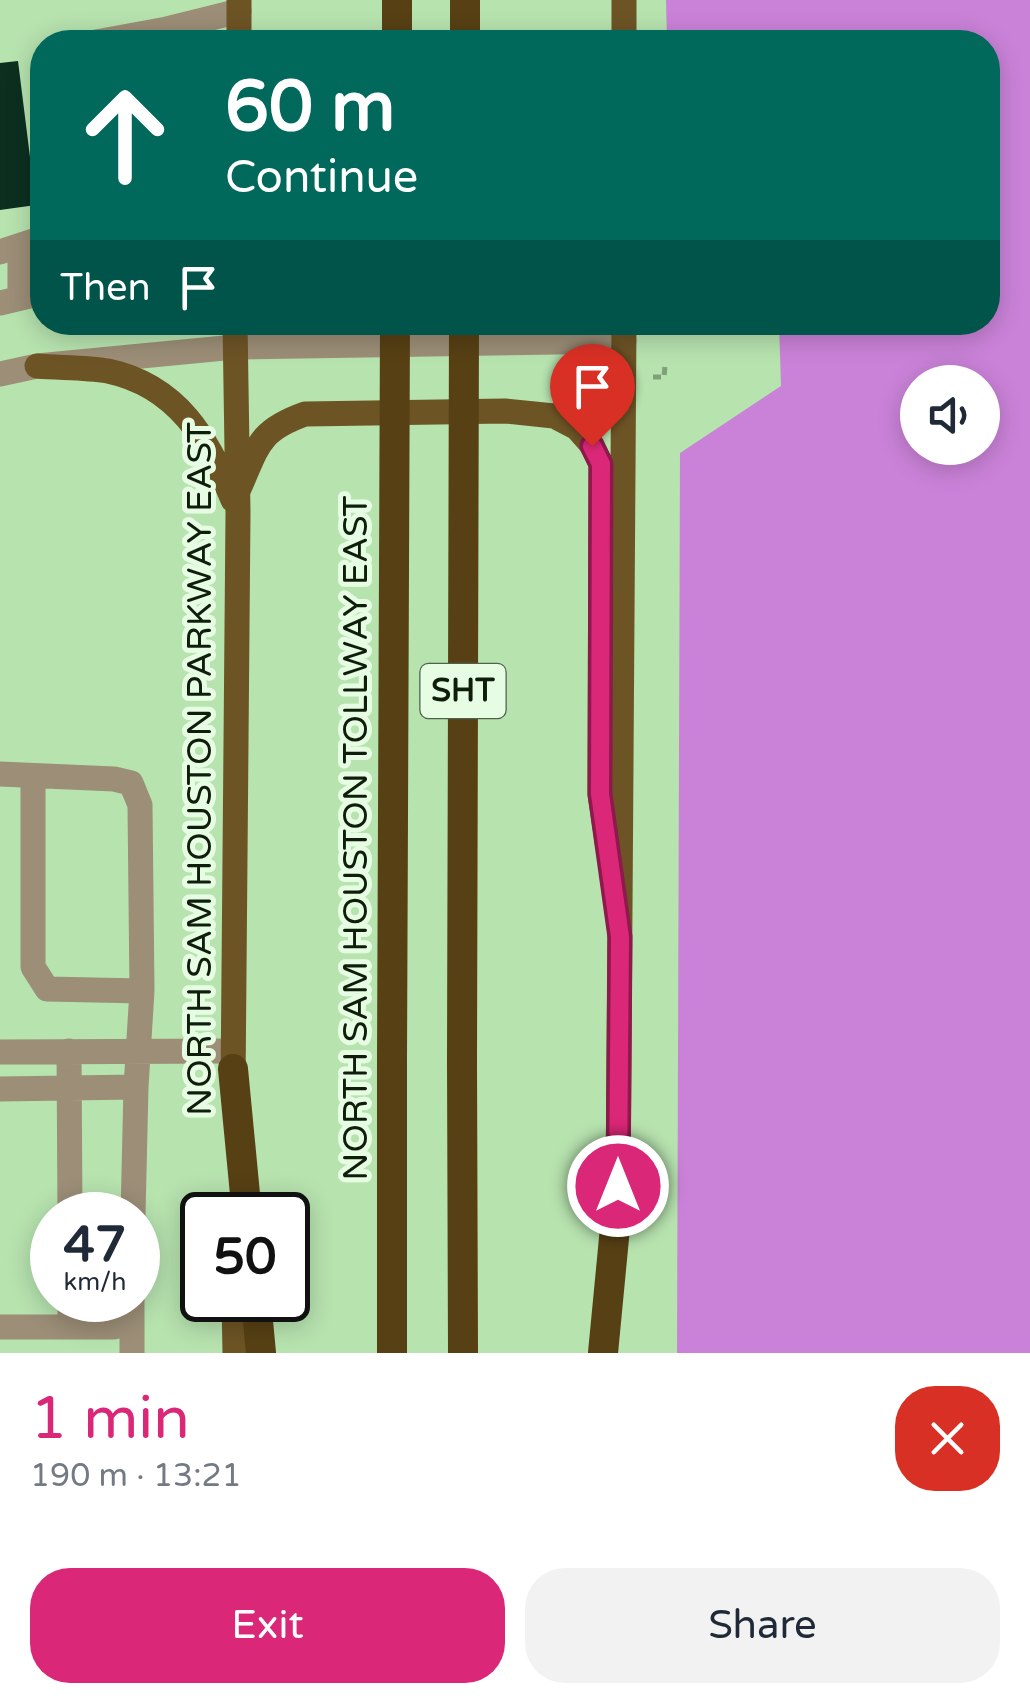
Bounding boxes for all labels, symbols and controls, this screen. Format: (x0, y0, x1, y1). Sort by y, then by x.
text: 60 m (225, 66, 395, 150)
icon: ahead (60, 70, 190, 200)
text: Continue (225, 151, 418, 205)
icon: arrive (171, 260, 226, 315)
text: Then (60, 265, 151, 311)
pin (550, 344, 635, 447)
icon: arrive (565, 359, 620, 414)
map controls (900, 365, 1000, 465)
button: sound (900, 365, 1000, 465)
street label: NORTH SAM HOUSTON PARKWAY EAST (179, 422, 221, 1116)
street label: NORTH SAM HOUSTON TOLLWAY EAST (335, 495, 377, 1181)
road number: SHT (420, 664, 506, 718)
position arrow (566, 1134, 670, 1238)
speed limit sign: 50 (180, 1192, 310, 1322)
text: 47 (64, 1215, 126, 1275)
text: km/h (64, 1267, 126, 1297)
text: 1 min (30, 1383, 190, 1455)
button: close (895, 1386, 1000, 1491)
text: 190 m · 13:21 (30, 1457, 242, 1495)
button: Exit (30, 1568, 505, 1683)
button: Share (525, 1568, 1000, 1683)

